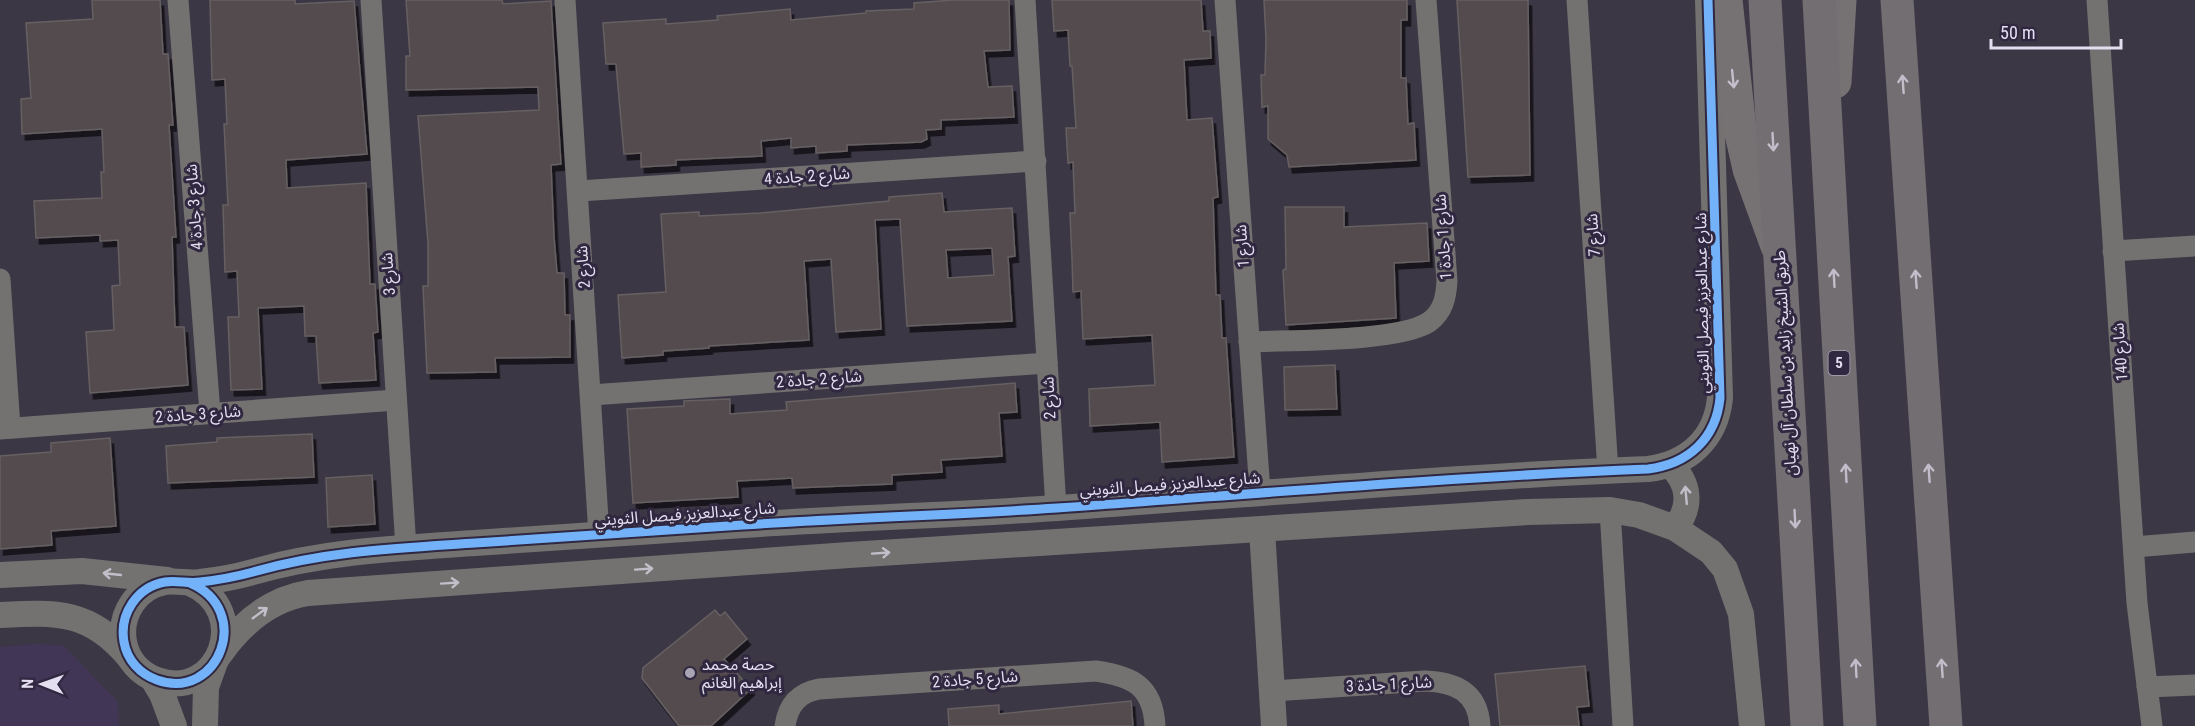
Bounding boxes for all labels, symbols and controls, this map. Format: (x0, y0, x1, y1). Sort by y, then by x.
scale bar (1991, 12, 2122, 50)
text: 50 m (2000, 22, 2035, 43)
one-way arrow (1728, 69, 1739, 89)
one-way arrow (1897, 75, 1908, 94)
one-way arrow (1767, 132, 1778, 152)
street label: شارع 3 جادة 4 (182, 163, 209, 251)
street label: شارع 2 جادة 4 (763, 164, 851, 191)
street label: شارع 1 جادة 1 (1431, 193, 1458, 281)
street label: شارع عبدالعزيز فيصل الثويني (1691, 212, 1716, 394)
street label: شارع 7 (1582, 213, 1607, 257)
street label: شارع 1 (1231, 224, 1256, 268)
street label: شارع 2 (572, 245, 597, 289)
street label: طريق الشيخ زايد بن سلطان آل نهيان (1770, 249, 1803, 476)
street label: شارع 3 (377, 252, 402, 296)
one-way arrow (1828, 269, 1839, 289)
one-way arrow (1910, 269, 1921, 289)
street label: شارع 140 (2108, 322, 2135, 382)
road number: 5 (1828, 351, 1850, 375)
street label: شارع 2 جادة 2 (775, 367, 863, 394)
street label: شارع 2 (1038, 376, 1063, 420)
street label: شارع 3 جادة 2 (154, 402, 242, 429)
one-way arrow (1840, 463, 1851, 483)
one-way arrow (1924, 464, 1935, 484)
street label: شارع عبدالعزيز فيصل الثويني (1079, 468, 1261, 503)
one-way arrow (1680, 486, 1691, 506)
street label: شارع عبدالعزيز فيصل الثويني (594, 498, 776, 533)
one-way arrow (1789, 509, 1800, 529)
one-way arrow (870, 547, 890, 558)
one-way arrow (634, 564, 654, 575)
one-way arrow (103, 568, 123, 579)
one-way arrow (439, 577, 459, 588)
one-way arrow (252, 606, 268, 619)
north arrow (12, 654, 72, 714)
place label: حصة محمد إبراهيم الغانم (702, 655, 782, 695)
one-way arrow (1851, 658, 1862, 678)
one-way arrow (1937, 658, 1948, 678)
marker: حصة محمد إبراهيم الغانم (683, 666, 697, 680)
street label: شارع 5 جادة 2 (931, 667, 1019, 694)
street label: شارع 1 جادة 3 (1345, 672, 1433, 699)
text: N (18, 679, 37, 689)

